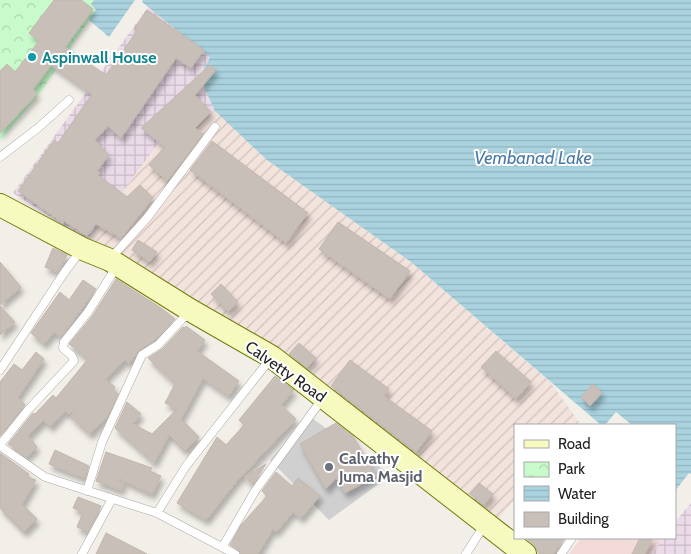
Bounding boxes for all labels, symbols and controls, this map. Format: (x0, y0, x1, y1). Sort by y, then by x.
place label: Aspinwall House (42, 48, 156, 67)
marker: Aspinwall House (26, 51, 38, 63)
water label: Vembanad Lake (474, 147, 592, 169)
street label: Calvetty Road (242, 337, 330, 406)
legend (514, 424, 676, 539)
text: Road (558, 435, 591, 453)
place label: Calvathy Juma Masjid (338, 449, 422, 486)
text: Park (558, 460, 585, 478)
marker: Calvathy Juma Masjid (323, 461, 335, 473)
text: Water (558, 485, 596, 503)
text: Building (558, 510, 609, 528)

